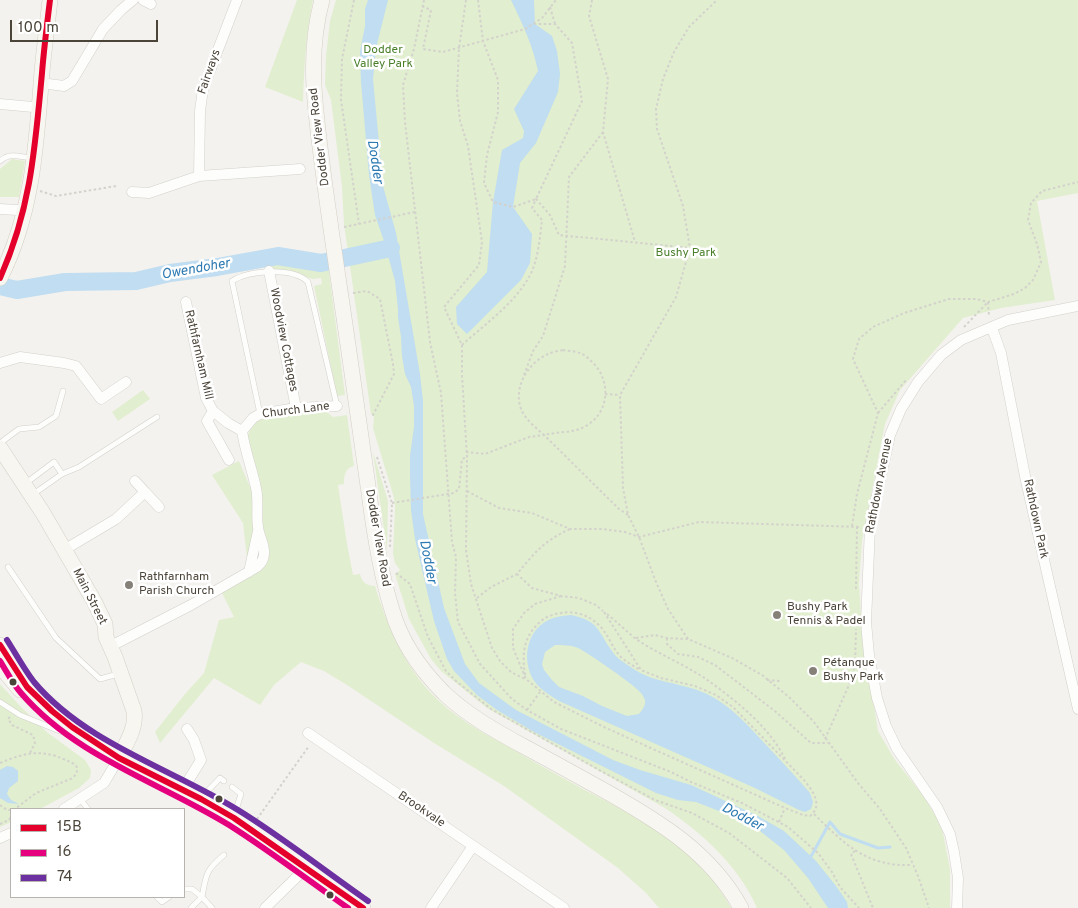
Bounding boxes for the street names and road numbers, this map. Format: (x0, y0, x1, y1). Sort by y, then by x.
street label: Fairways (196, 48, 224, 96)
street label: Dodder View Road (307, 87, 333, 187)
street label: Woodview Cottages (266, 287, 300, 393)
street label: Rathfarnham Mill (181, 309, 215, 401)
street label: Church Lane (261, 400, 331, 422)
street label: Rathdown Avenue (864, 437, 896, 535)
street label: Rathdown Park (1019, 478, 1051, 560)
street label: Dodder View Road (361, 488, 393, 588)
street label: Main Street (69, 566, 109, 628)
street label: Brookvale (395, 789, 447, 831)

